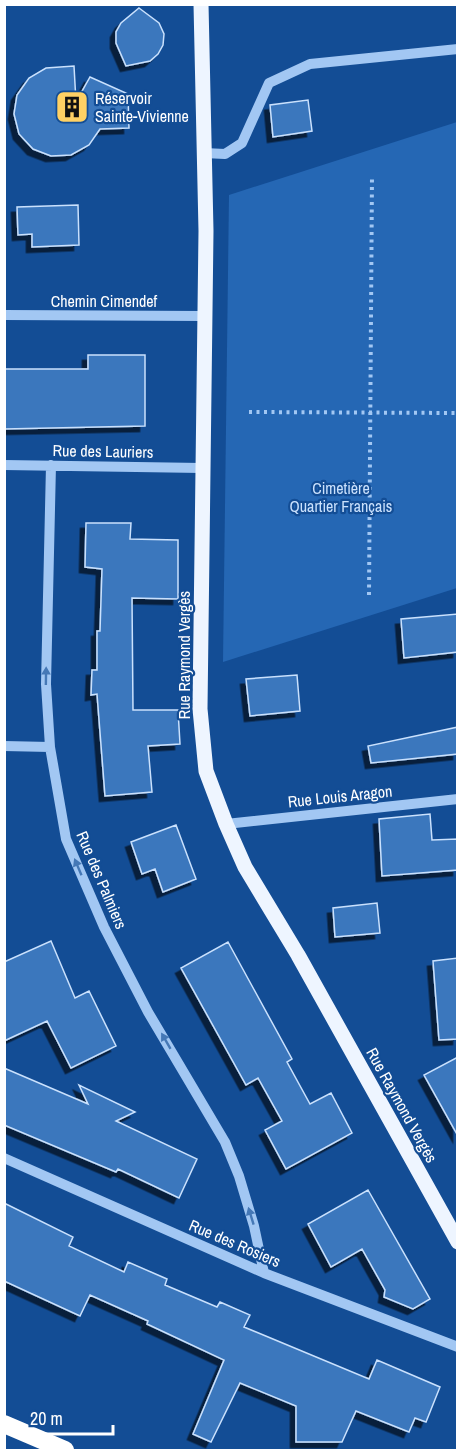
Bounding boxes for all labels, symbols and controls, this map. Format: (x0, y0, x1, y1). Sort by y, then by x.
place label: Réservoir Sainte-Vivienne (95, 87, 189, 127)
building icon: Réservoir Sainte-Vivienne (54, 89, 90, 125)
street label: Chemin Cimendef (51, 290, 158, 312)
street label: Rue des Lauriers (52, 439, 154, 463)
park label: Cimetière Quartier Français (290, 477, 392, 517)
street label: Rue Raymond Vergès (173, 591, 195, 719)
one-way arrow (42, 667, 51, 686)
street label: Rue Louis Aragon (287, 780, 393, 812)
street label: Rue des Palmiers (72, 828, 132, 932)
one-way arrow (74, 859, 83, 876)
one-way arrow (161, 1033, 171, 1050)
street label: Rue Raymond Vergès (361, 1044, 443, 1166)
one-way arrow (246, 1207, 255, 1225)
street label: Rue des Rosiers (186, 1214, 284, 1272)
scale bar (21, 1398, 112, 1436)
text: 20 m (30, 1406, 63, 1431)

